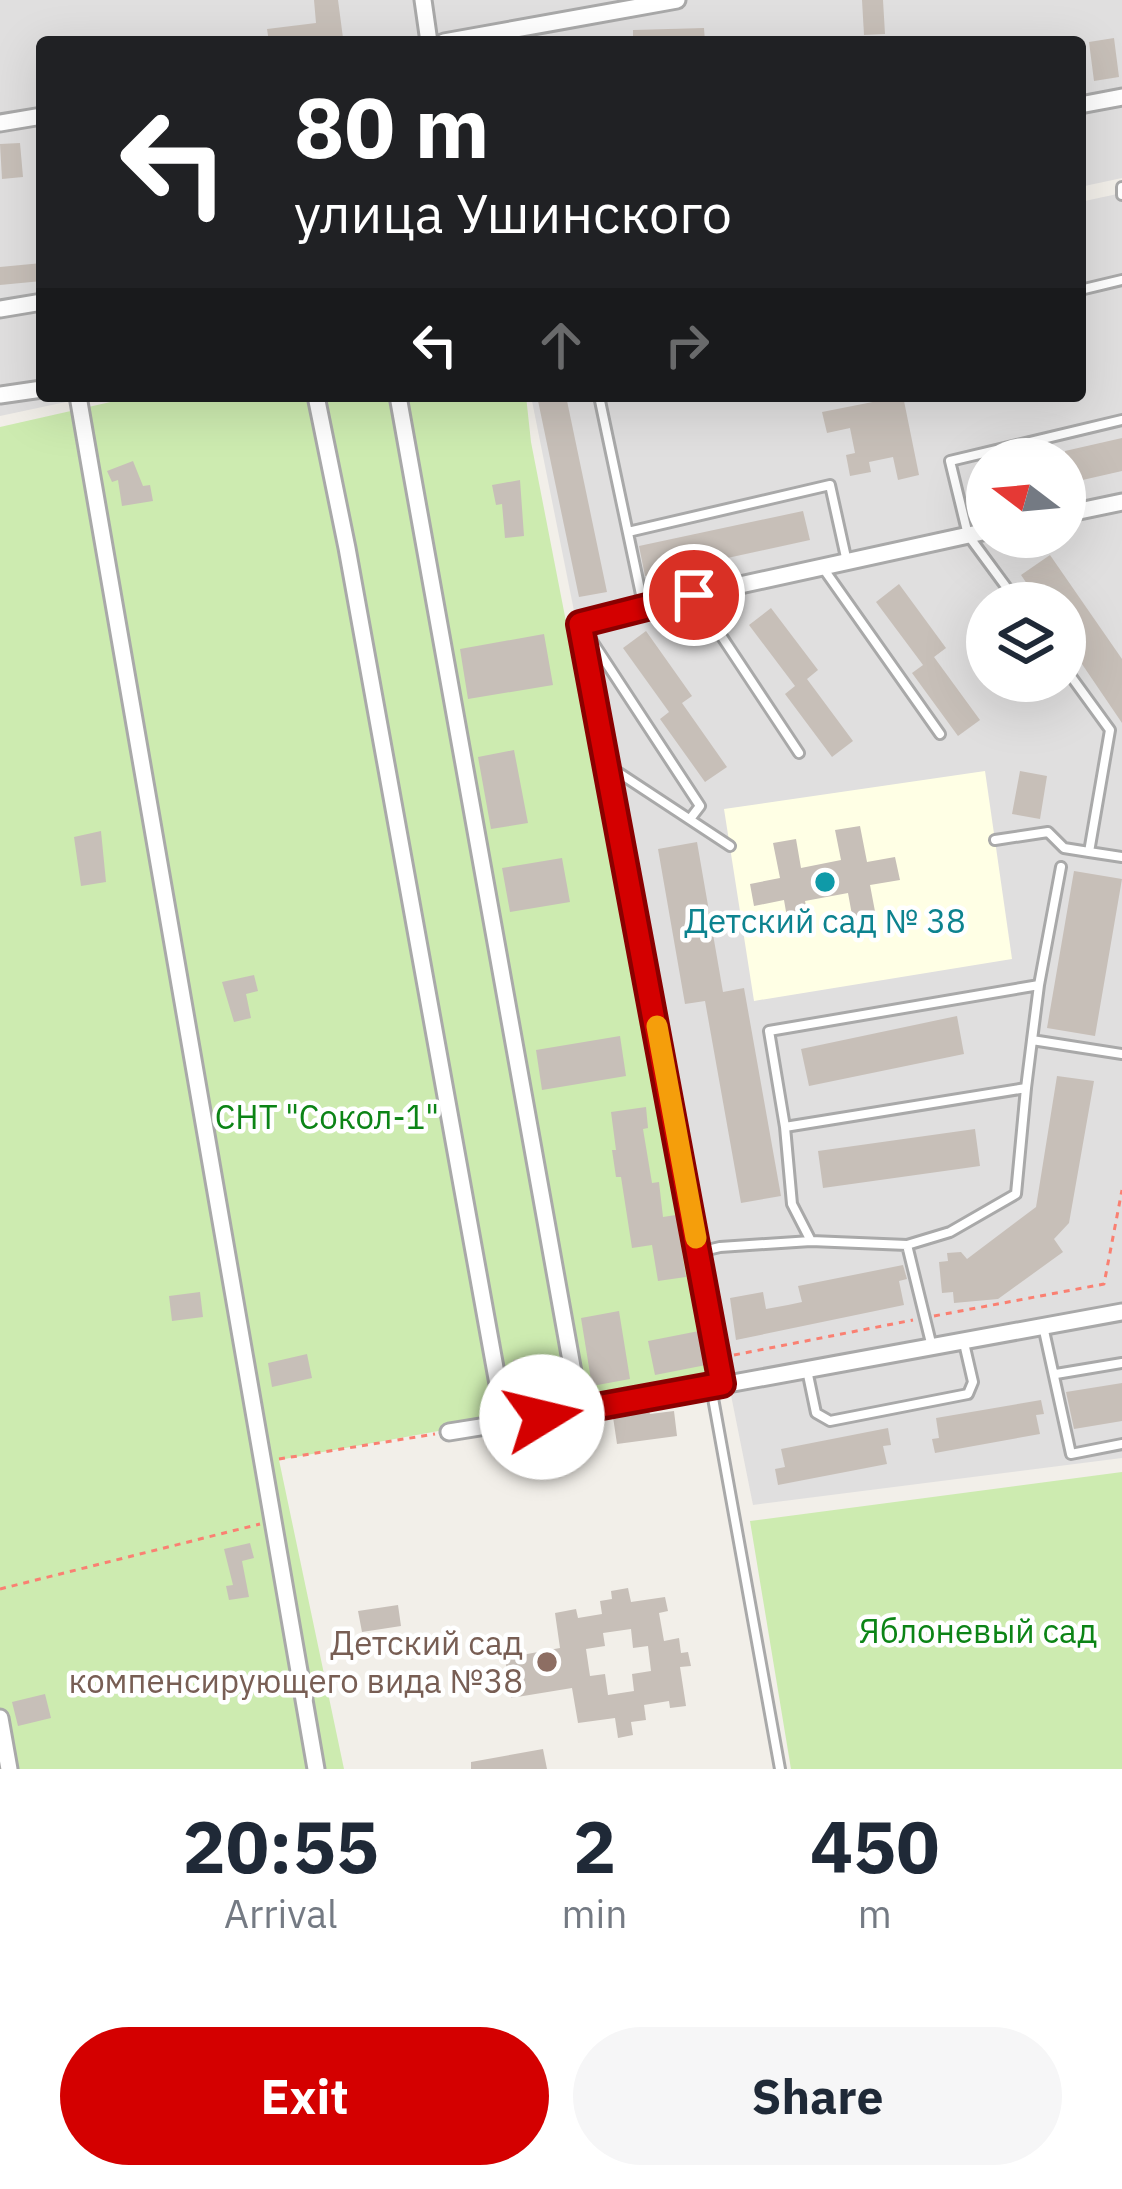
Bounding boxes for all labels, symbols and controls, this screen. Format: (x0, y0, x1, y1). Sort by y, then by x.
text: 80 m (294, 72, 490, 181)
icon: left (96, 84, 252, 240)
text: улица Ушинского (294, 178, 732, 248)
icon: left (402, 312, 468, 378)
icon: ahead (528, 312, 594, 378)
icon: right (654, 312, 720, 378)
north arrow (966, 438, 1086, 558)
map controls (966, 438, 1086, 702)
pin (643, 544, 745, 646)
icon: arrive (661, 562, 727, 628)
button: layers (966, 582, 1086, 702)
marker: Детский сад № 38 (812, 869, 838, 895)
place label: Детский сад № 38 (684, 899, 966, 942)
park label: СНТ "Сокол-1" (215, 1095, 439, 1138)
position arrow (479, 1354, 605, 1480)
park label: Яблоневый сад (859, 1609, 1097, 1652)
place label: Детский сад компенсирующего вида №38 (69, 1621, 523, 1702)
marker: Детский сад компенсирующего вида №38 (534, 1649, 560, 1675)
text: 20:55 (182, 1799, 379, 1893)
text: 2 (573, 1799, 616, 1893)
text: 450 (810, 1799, 940, 1893)
text: Arrival (224, 1888, 338, 1939)
text: min (562, 1888, 627, 1939)
text: m (858, 1888, 892, 1939)
button: Exit (60, 2027, 549, 2165)
button: Share (573, 2027, 1062, 2165)

